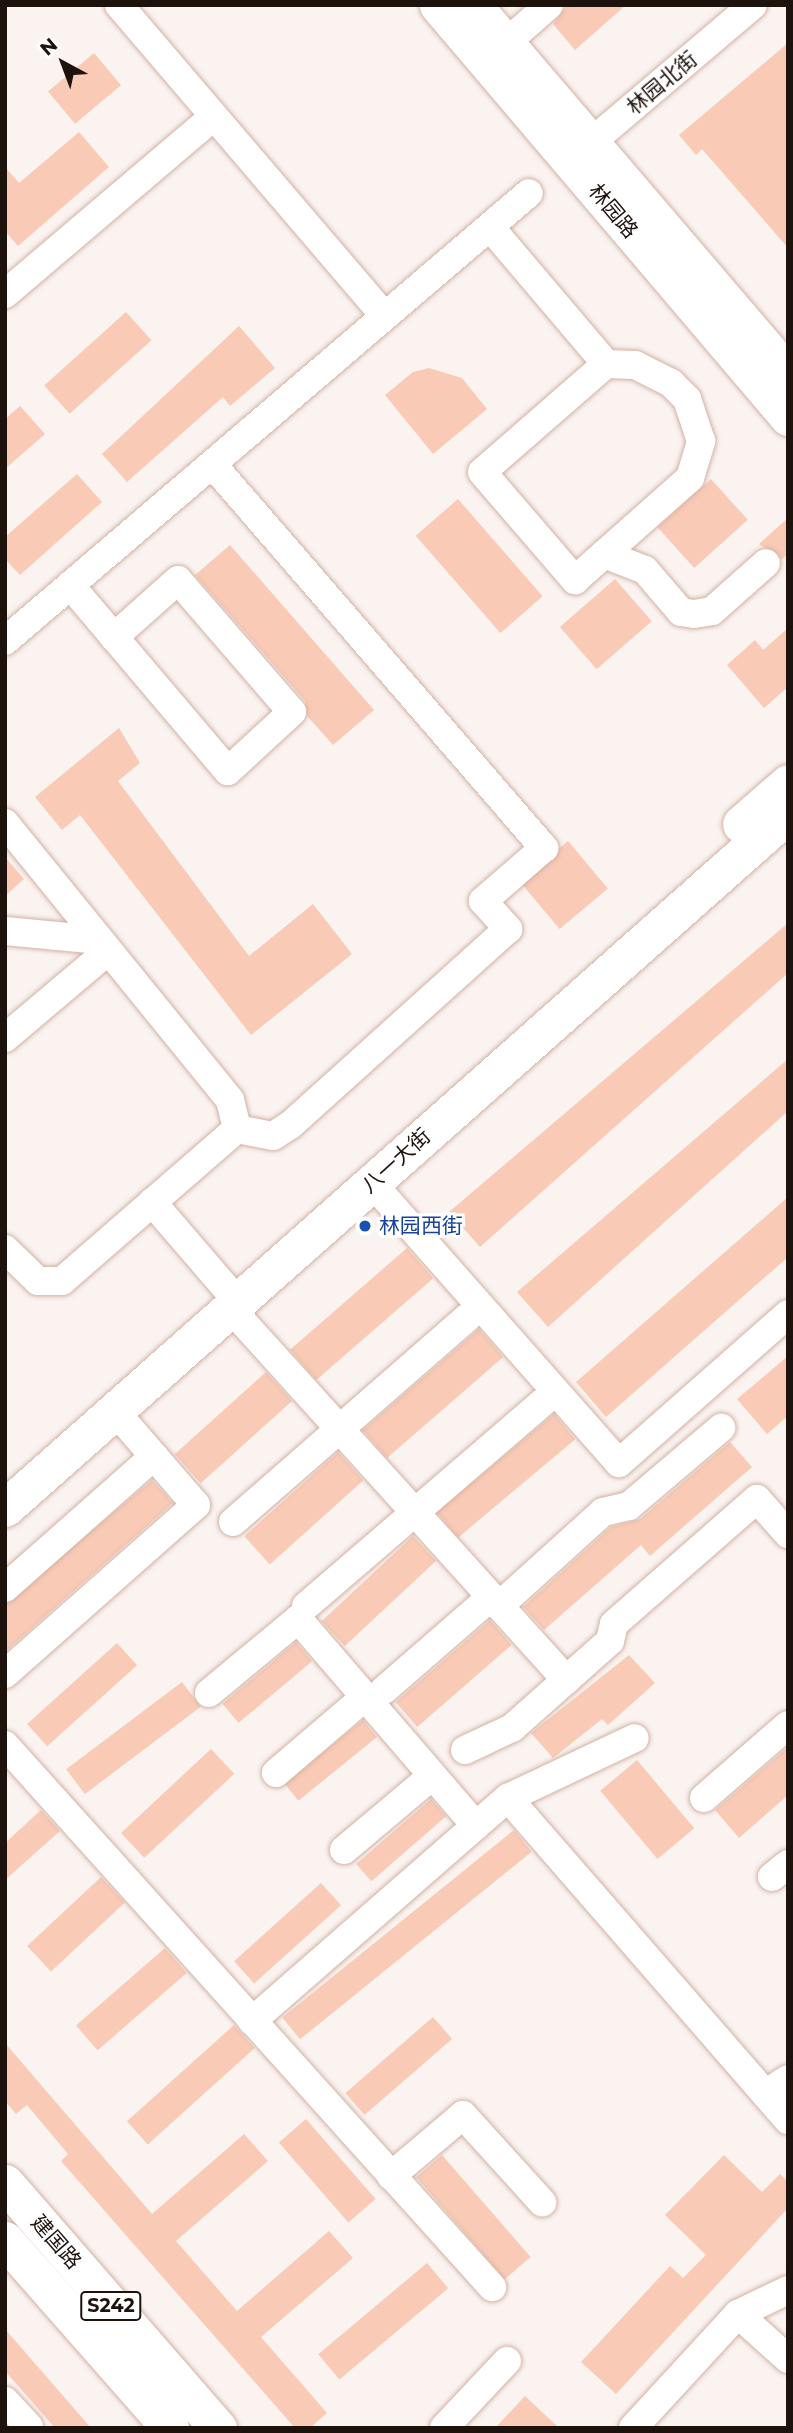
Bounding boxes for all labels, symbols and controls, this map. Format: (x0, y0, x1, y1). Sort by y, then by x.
north arrow (28, 28, 98, 98)
text: N (36, 33, 62, 60)
street label: 林园北街 (622, 46, 702, 120)
street label: 林园路 (583, 179, 643, 243)
street label: 八一大街 (356, 1124, 436, 1198)
place label: 林园西街 (379, 1213, 463, 1239)
marker: 林园西街 (357, 1218, 373, 1234)
street label: 建国路 (26, 2210, 86, 2274)
road number: S242 (80, 2290, 142, 2322)

